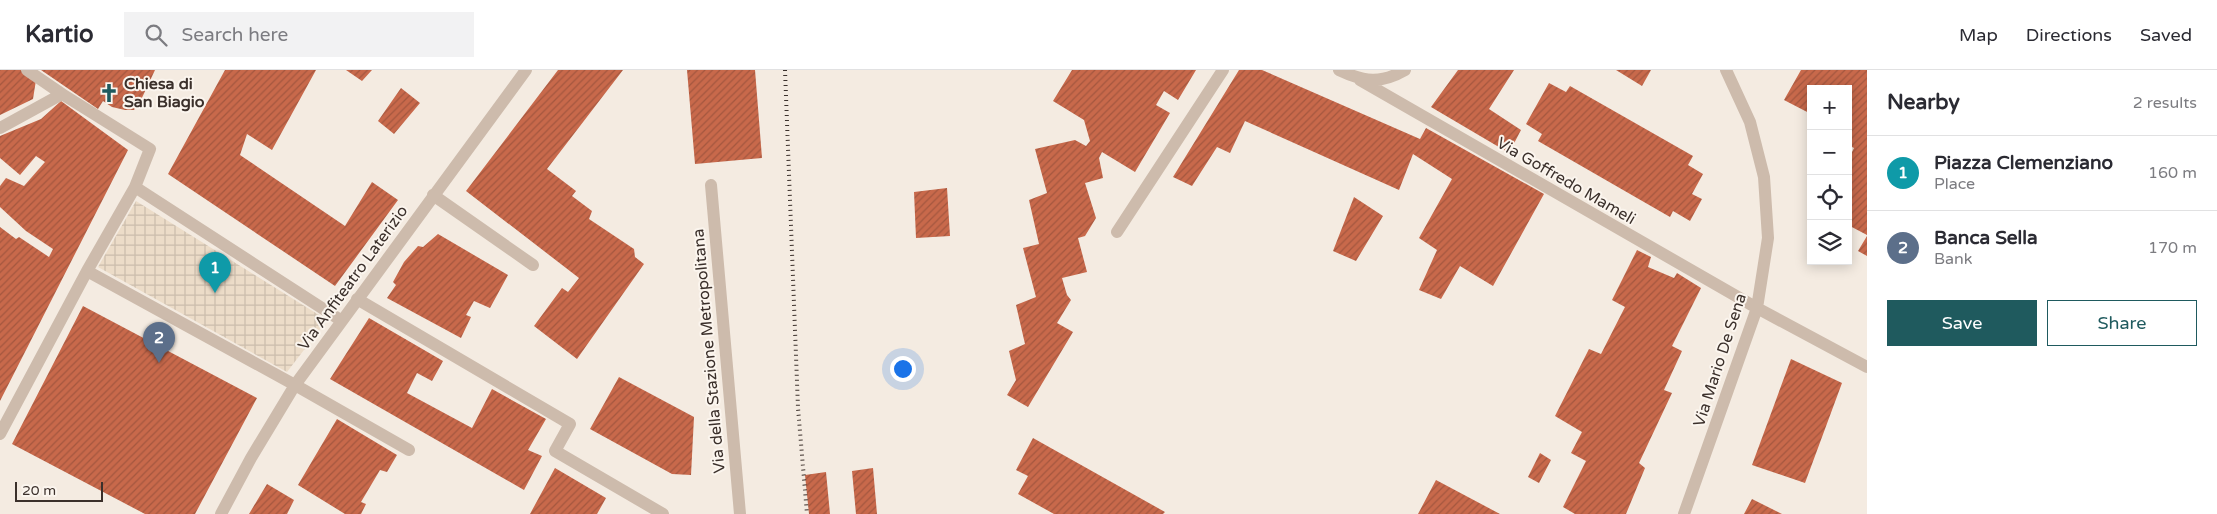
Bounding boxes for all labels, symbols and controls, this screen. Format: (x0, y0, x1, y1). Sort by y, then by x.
search box (124, 12, 474, 57)
text: Kartio (25, 20, 94, 49)
icon: search (142, 21, 170, 49)
text: Search here (182, 24, 288, 46)
text: Map (1959, 24, 1998, 46)
text: Directions (2026, 24, 2112, 46)
text: Saved (2140, 24, 2192, 46)
place label: Chiesa di San Biagio (124, 74, 205, 112)
church icon: Chiesa di San Biagio (98, 82, 120, 104)
map controls (1807, 85, 1852, 265)
button: + (1807, 85, 1852, 130)
text: Nearby (1887, 90, 1960, 115)
text: 2 results (2133, 93, 2197, 113)
button: − (1807, 130, 1852, 175)
street label: Via Goffredo Mameli (1493, 133, 1639, 229)
text: Piazza Clemenziano (1934, 152, 2113, 174)
text: 1 (1898, 163, 1908, 183)
text: 160 m (2148, 163, 2197, 183)
text: Place (1934, 174, 1975, 194)
button: locate (1807, 175, 1852, 220)
street label: Via Anfiteatro Laterizio (294, 202, 412, 354)
button: layers (1807, 220, 1852, 265)
text: Banca Sella (1934, 227, 2038, 249)
street label: Via della Stazione Metropolitana (688, 228, 730, 474)
text: 2 (1898, 238, 1908, 258)
text: 170 m (2148, 238, 2197, 258)
text: Bank (1934, 249, 1973, 269)
pin: 1 (199, 252, 231, 293)
street label: Via Mario De Sena (1689, 291, 1751, 429)
button: Save (1887, 300, 2037, 346)
button: Share (2047, 300, 2197, 346)
pin: 2 (143, 322, 175, 363)
your location (890, 356, 916, 382)
scale bar (15, 479, 102, 502)
text: 20 m (22, 482, 56, 499)

